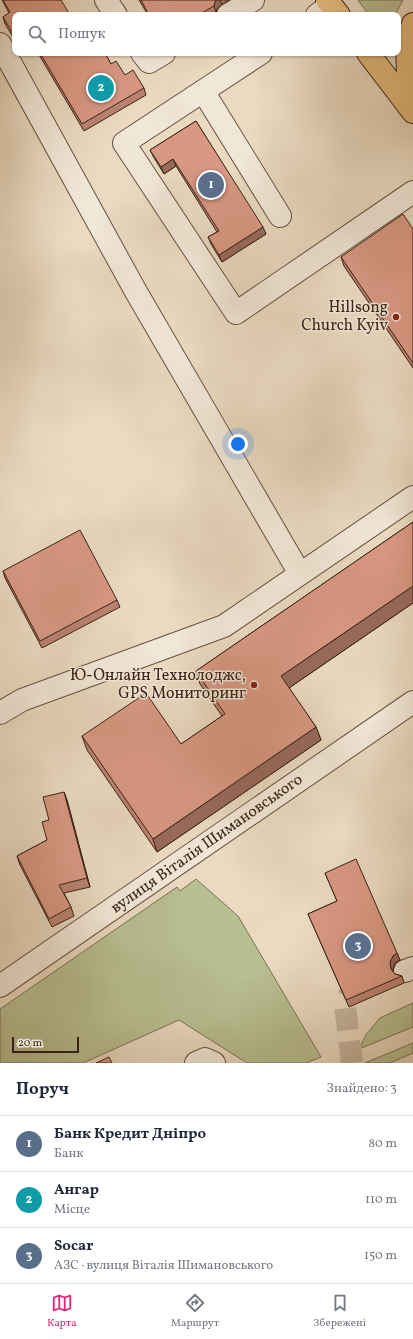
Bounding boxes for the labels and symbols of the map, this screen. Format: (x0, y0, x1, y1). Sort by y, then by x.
pin: 2 (88, 73, 114, 103)
pin: 1 (198, 170, 224, 200)
place label: Hillsong Church Kyiv (301, 297, 389, 337)
marker: Hillsong Church Kyiv (391, 312, 401, 322)
your location (228, 434, 248, 454)
place label: Ю-Онлайн Технолоджс, GPS Мониторинг (70, 665, 246, 705)
marker: Ю-Онлайн Технолоджс, GPS Мониторинг (249, 680, 259, 690)
street label: вулиця Віталія Шимановського (107, 769, 307, 919)
pin: 3 (345, 931, 371, 961)
scale bar (12, 1035, 79, 1054)

